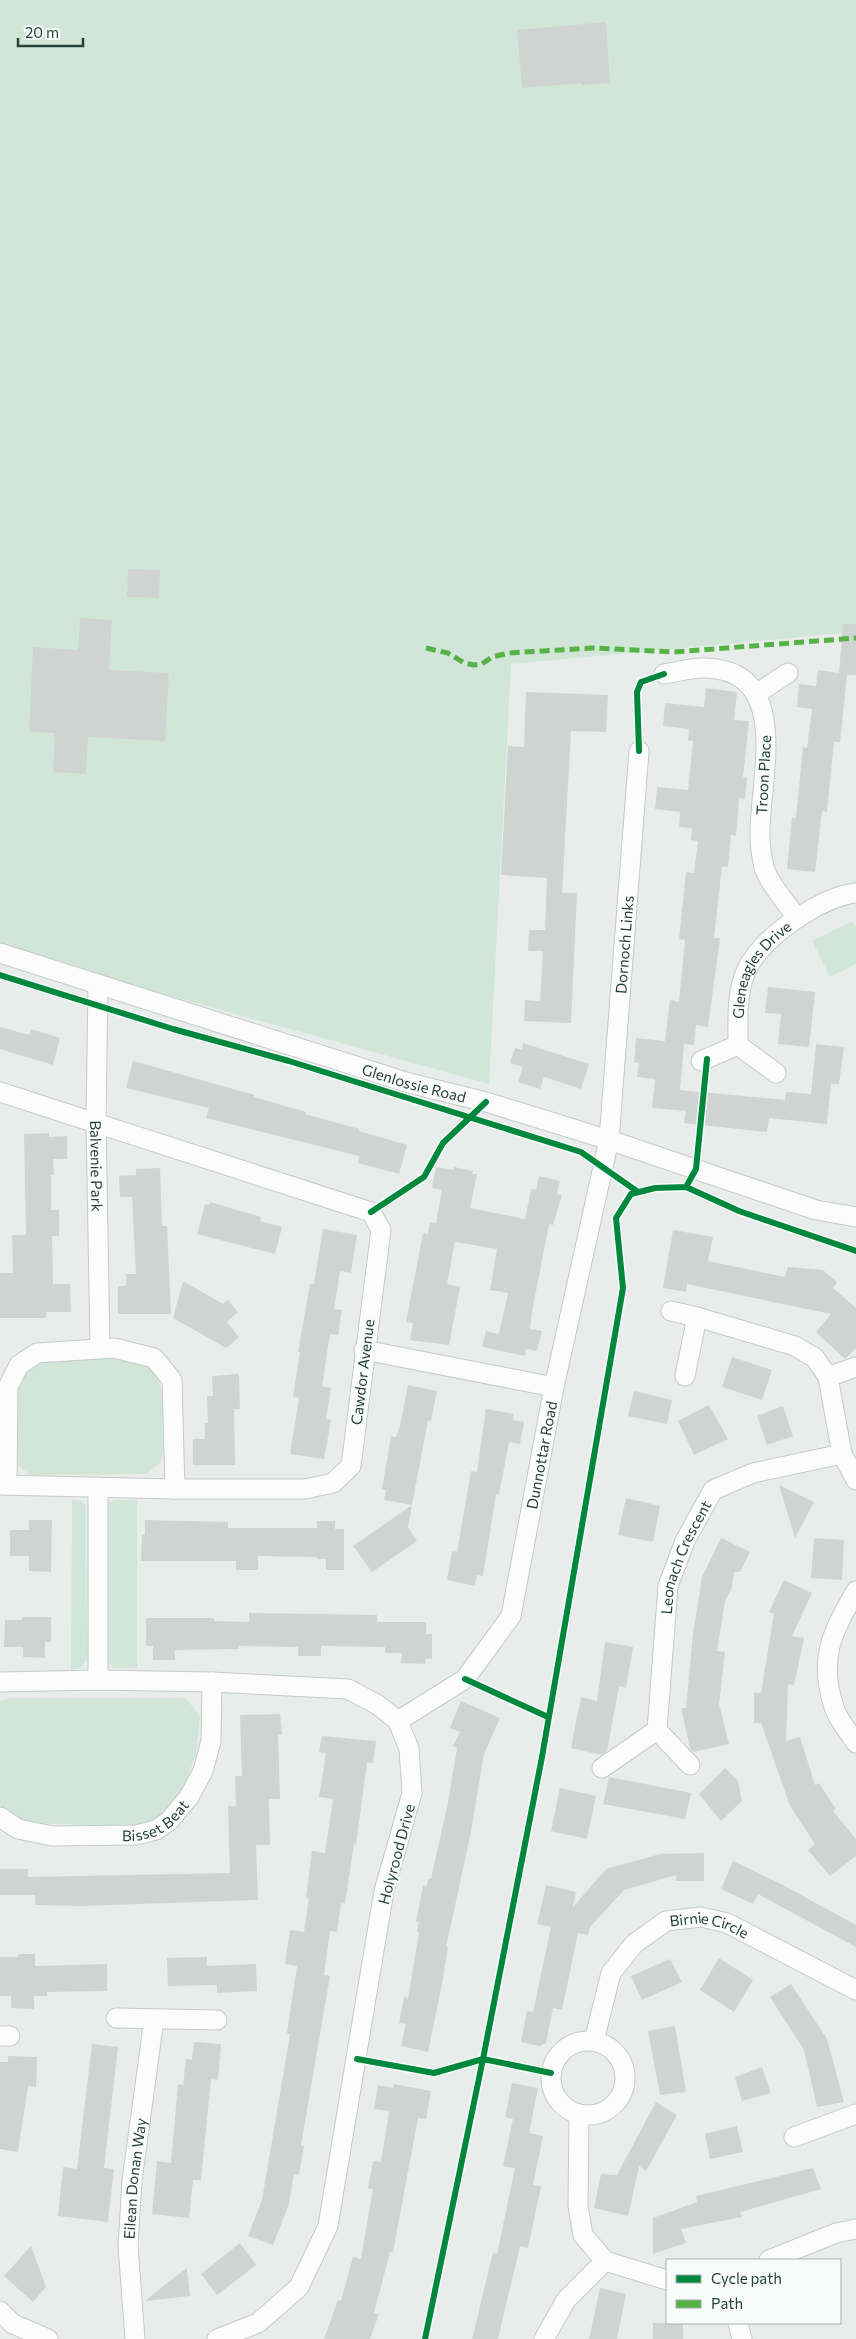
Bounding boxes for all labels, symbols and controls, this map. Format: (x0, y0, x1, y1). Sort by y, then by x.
scale bar (18, 15, 82, 47)
text: 20 m (25, 23, 59, 41)
street label: Troon Place (752, 735, 774, 815)
street label: Dornoch Links (611, 895, 637, 995)
street label: Gleneagles Drive (729, 917, 794, 1019)
street label: Glenlossie Road (360, 1060, 468, 1106)
street label: Balvenie Park (87, 1120, 107, 1212)
street label: Cawdor Avenue (347, 1318, 377, 1426)
street label: Dunnottar Road (522, 1399, 560, 1510)
street label: Leonach Crescent (657, 1497, 715, 1615)
street label: Bisset Beat (122, 1796, 192, 1844)
street label: Holyrood Drive (374, 1802, 418, 1906)
street label: Birnie Circle (669, 1908, 752, 1942)
street label: Eilean Donan Way (119, 2117, 149, 2240)
legend (666, 2259, 841, 2324)
text: Cycle path (711, 2269, 782, 2287)
text: Path (711, 2294, 743, 2312)

